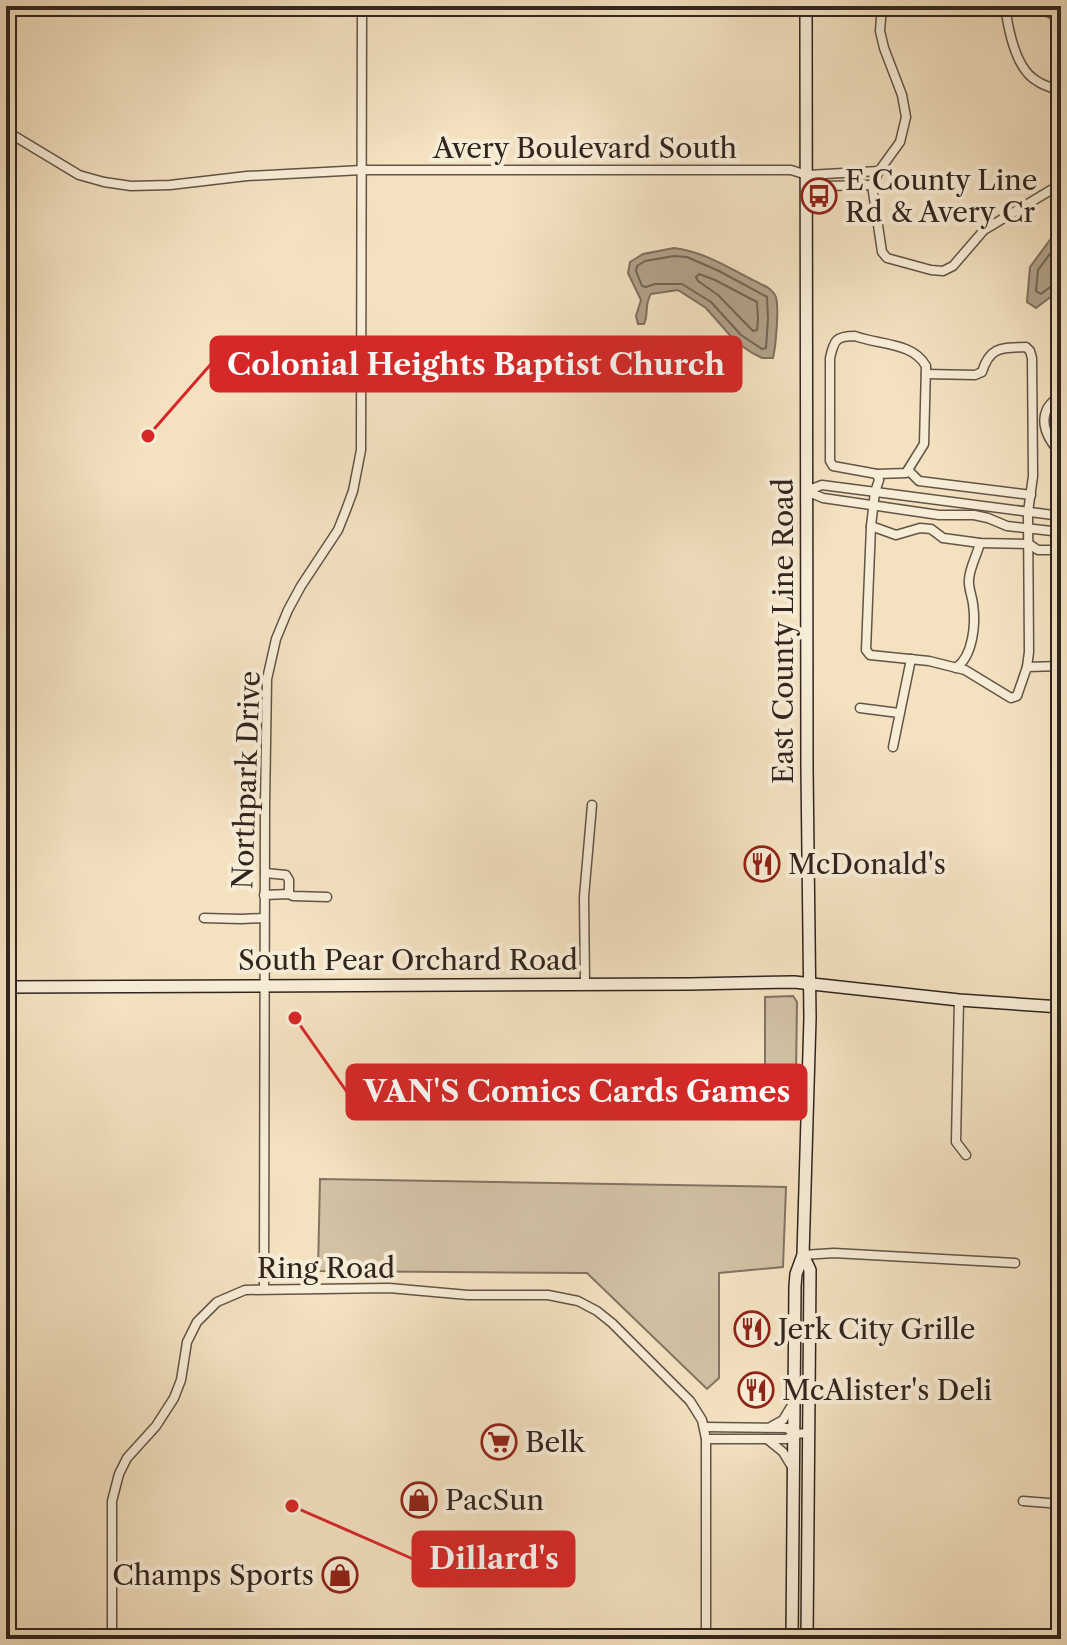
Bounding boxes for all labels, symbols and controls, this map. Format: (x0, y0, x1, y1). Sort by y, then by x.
street label: Avery Boulevard South (432, 131, 737, 165)
place label: E County Line Rd & Avery Cr (845, 163, 1037, 229)
bus stop icon: E County Line Rd & Avery Cr (800, 177, 838, 215)
callout: Colonial Heights Baptist Church (211, 337, 741, 391)
text: Colonial Heights Baptist Church (227, 346, 725, 383)
street label: East County Line Road (766, 478, 800, 784)
street label: Northpark Drive (225, 670, 267, 890)
restaurant icon: McDonald's (743, 845, 781, 883)
place label: McDonald's (788, 847, 946, 881)
street label: South Pear Orchard Road (238, 943, 578, 977)
callout: VAN'S Comics Cards Games (347, 1065, 806, 1119)
text: VAN'S Comics Cards Games (363, 1073, 790, 1110)
street label: Ring Road (257, 1251, 395, 1285)
restaurant icon: Jerk City Grille (733, 1310, 771, 1348)
place label: Jerk City Grille (774, 1312, 975, 1346)
restaurant icon: McAlister's Deli (737, 1371, 775, 1409)
place label: McAlister's Deli (782, 1373, 992, 1407)
supermarket icon: Belk (480, 1423, 518, 1461)
place label: Belk (525, 1425, 587, 1459)
shop icon: PacSun (400, 1481, 438, 1519)
place label: PacSun (445, 1483, 544, 1517)
callout: Dillard's (413, 1532, 574, 1586)
text: Dillard's (429, 1540, 559, 1577)
shop icon: Champs Sports (321, 1556, 359, 1594)
place label: Champs Sports (112, 1558, 314, 1592)

